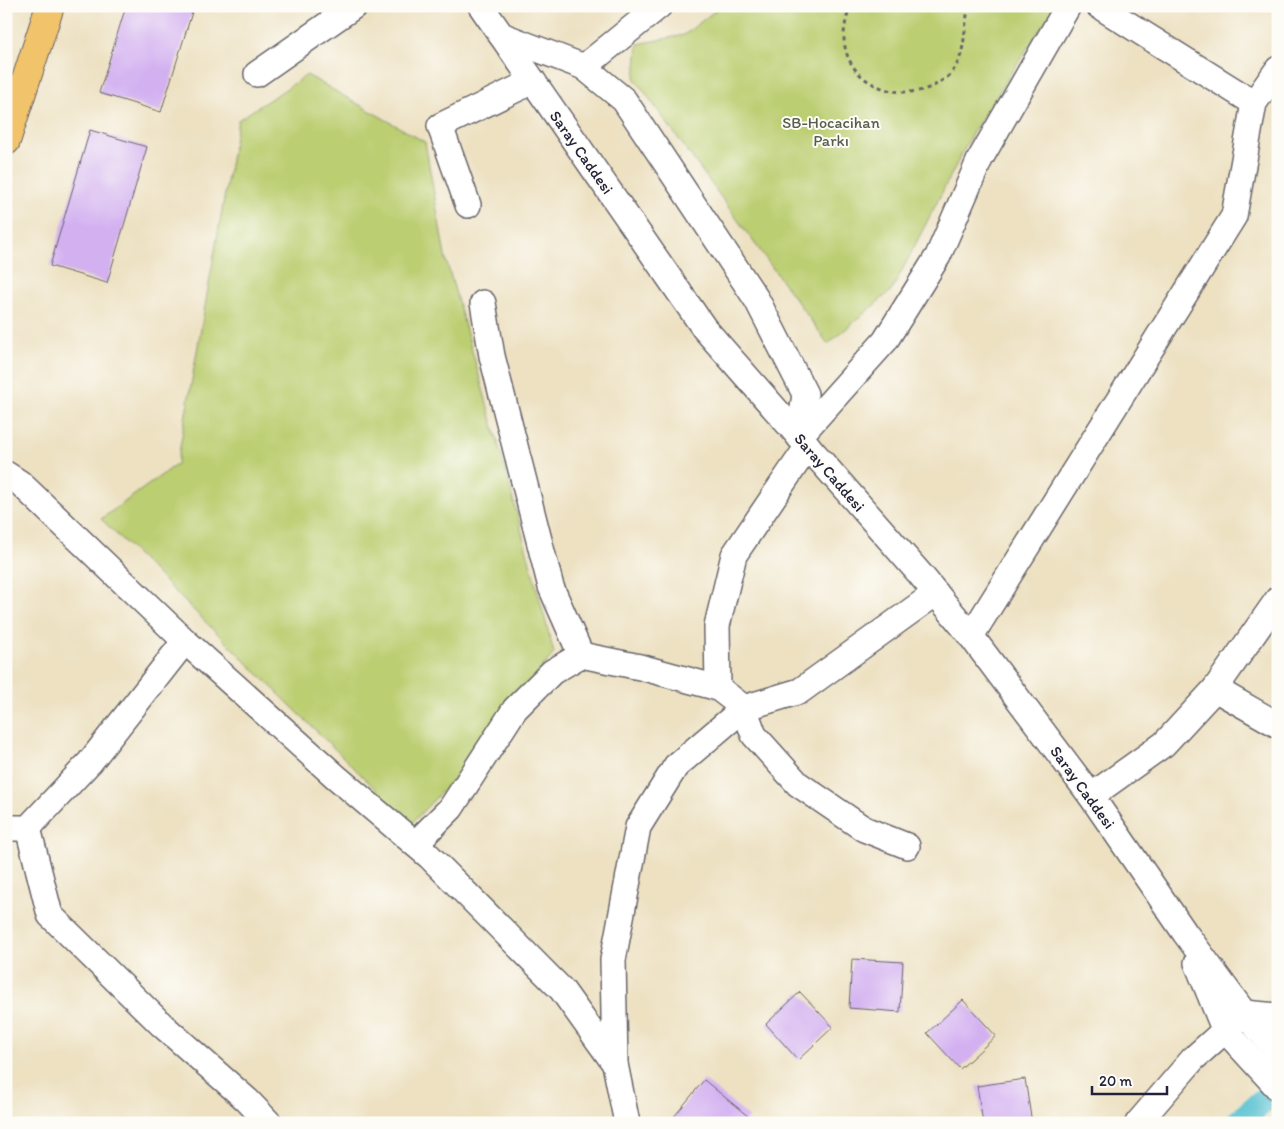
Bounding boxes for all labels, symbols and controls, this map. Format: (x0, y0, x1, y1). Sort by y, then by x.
street label: Saray Caddesi (546, 107, 617, 198)
park label: SB-Hocacihan Parkı (782, 113, 880, 150)
street label: Saray Caddesi (790, 429, 869, 515)
street label: Saray Caddesi (1046, 742, 1119, 832)
scale bar (1092, 1064, 1166, 1096)
text: 20 m (1099, 1072, 1133, 1090)

